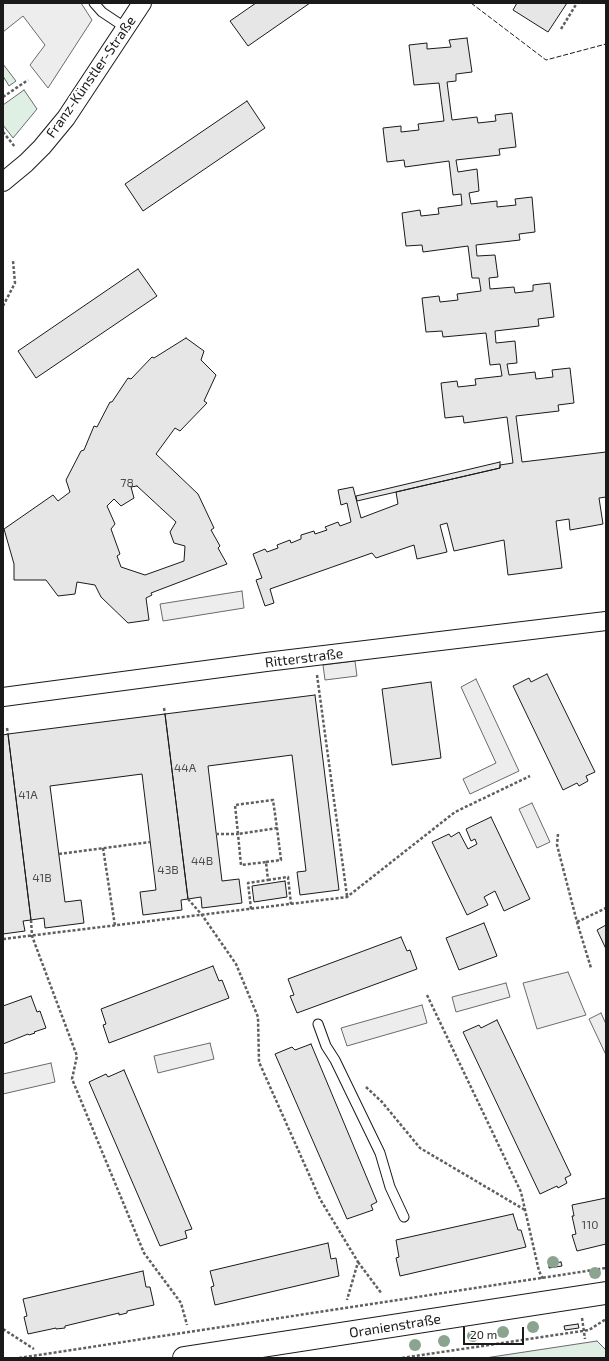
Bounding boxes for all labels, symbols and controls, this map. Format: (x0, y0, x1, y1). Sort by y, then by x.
street label: Franz-Künstler-Straße (43, 13, 139, 141)
house number: 78 (120, 476, 134, 490)
street label: Ritterstraße (264, 645, 344, 671)
house number: 44A (174, 761, 196, 775)
house number: 41A (18, 788, 38, 802)
house number: 44B (191, 854, 213, 868)
house number: 43B (157, 863, 179, 877)
house number: 41B (32, 871, 52, 885)
house number: 110 (582, 1218, 598, 1232)
street label: Oranienstraße (348, 1310, 442, 1342)
scale bar (465, 1319, 526, 1345)
text: 20 m (470, 1327, 497, 1341)

